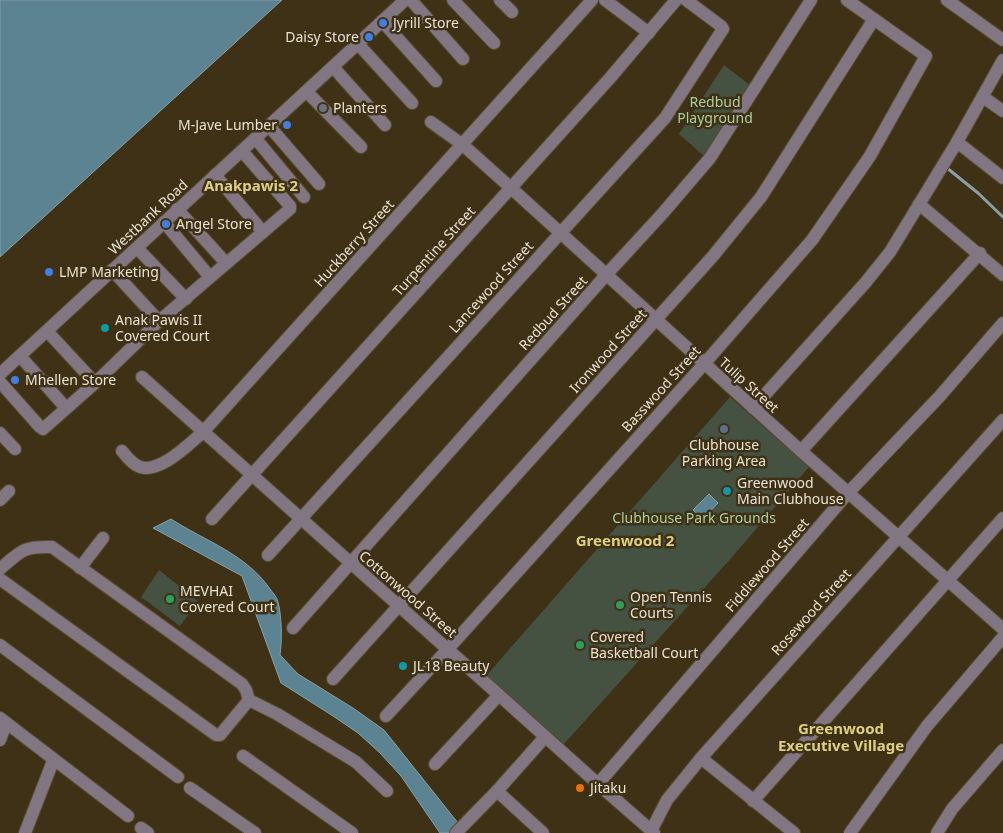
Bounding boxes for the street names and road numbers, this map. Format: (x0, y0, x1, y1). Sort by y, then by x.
street label: Westbank Road (104, 175, 192, 258)
street label: Huckberry Street (309, 195, 398, 290)
street label: Turpentine Street (388, 202, 479, 300)
street label: Lancewood Street (444, 237, 537, 337)
street label: Redbud Street (514, 271, 591, 354)
street label: Ironwood Street (565, 305, 650, 397)
street label: Basswood Street (617, 342, 704, 436)
street label: Tulip Street (715, 353, 783, 417)
street label: Fiddlewood Street (721, 514, 813, 616)
street label: Cottonwood Street (355, 546, 461, 641)
street label: Rosewood Street (766, 564, 855, 659)

